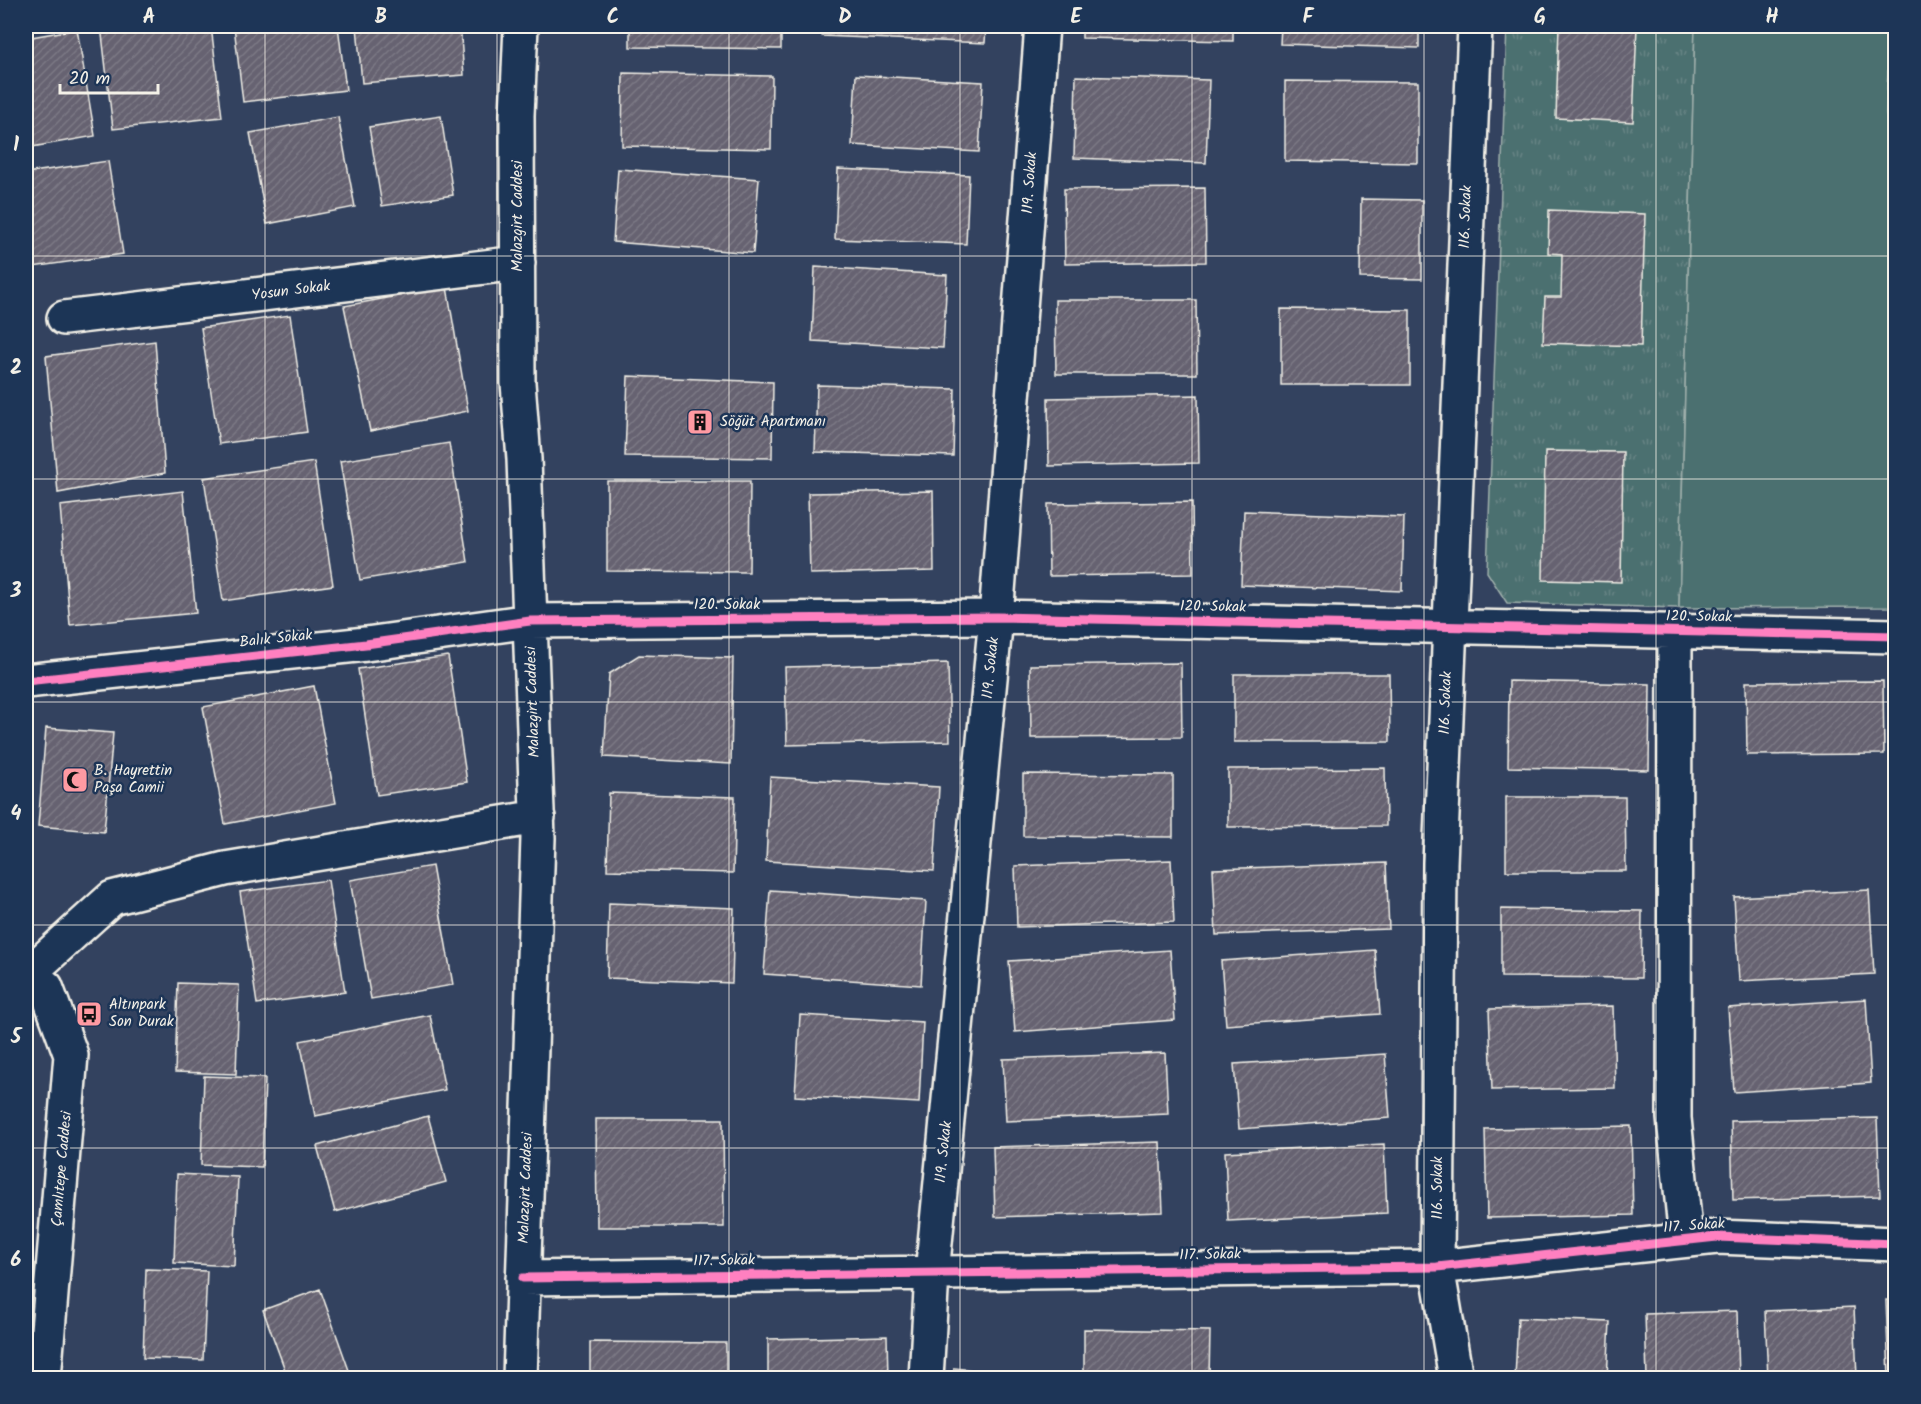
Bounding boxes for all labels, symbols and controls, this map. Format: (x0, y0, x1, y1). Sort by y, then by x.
text: A (143, 2, 155, 34)
text: B (375, 2, 387, 34)
text: C (607, 2, 619, 34)
text: D (838, 2, 852, 34)
text: E (1070, 2, 1082, 34)
text: F (1303, 2, 1315, 34)
text: G (1534, 2, 1546, 34)
text: H (1765, 2, 1779, 34)
scale bar (60, 57, 158, 95)
text: 20 m (69, 65, 110, 94)
text: 1 (13, 130, 19, 162)
street label: 119. Sokak (1016, 150, 1044, 215)
street label: Malazgirt Caddesi (506, 159, 530, 272)
street label: 116. Sokak (1453, 184, 1479, 249)
street label: Yosun Sokak (250, 274, 333, 308)
text: 2 (10, 353, 22, 385)
building icon: Söğüt Apartmanı (685, 407, 715, 437)
place label: Söğüt Apartmanı (720, 410, 826, 434)
text: 3 (10, 576, 22, 608)
street label: 120. Sokak (694, 593, 761, 617)
street label: 120. Sokak (1180, 594, 1247, 620)
street label: 120. Sokak (1666, 604, 1733, 630)
street label: Balık Sokak (238, 623, 315, 655)
street label: 119. Sokak (976, 635, 1006, 700)
street label: Malazgirt Caddesi (519, 645, 547, 758)
street label: 116. Sokak (1433, 670, 1459, 735)
place label: B. Hayrettin Paşa Camii (94, 759, 172, 800)
mosque icon: B. Hayrettin Paşa Camii (60, 765, 90, 795)
text: 4 (11, 799, 22, 831)
place label: Altınpark Son Durak (109, 993, 175, 1034)
bus stop icon: Altınpark Son Durak (74, 999, 104, 1029)
text: 5 (10, 1022, 23, 1054)
street label: Çamlıtepe Caddesi (45, 1109, 79, 1228)
street label: 119. Sokak (929, 1119, 959, 1184)
street label: Malazgirt Caddesi (512, 1131, 540, 1244)
street label: 116. Sokak (1426, 1155, 1450, 1220)
street label: 117. Sokak (1662, 1212, 1727, 1240)
street label: 117. Sokak (1179, 1242, 1242, 1268)
text: 6 (11, 1245, 22, 1277)
street label: 117. Sokak (693, 1248, 756, 1274)

